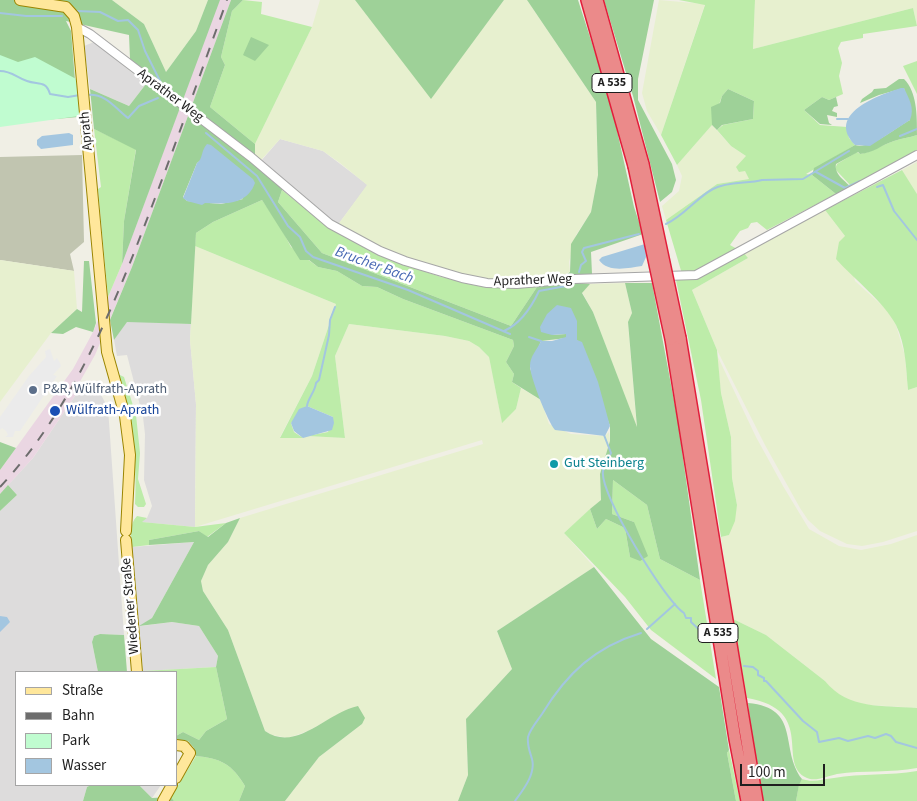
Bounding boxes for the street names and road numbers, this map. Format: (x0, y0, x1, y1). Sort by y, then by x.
street label: Aprather Weg (134, 66, 206, 126)
road number: A 535 (592, 74, 632, 92)
street label: Aprath (77, 111, 97, 151)
street label: Aprather Weg (493, 271, 573, 291)
street label: Wiedener Straße (118, 557, 144, 655)
road number: A 535 (698, 624, 738, 642)

